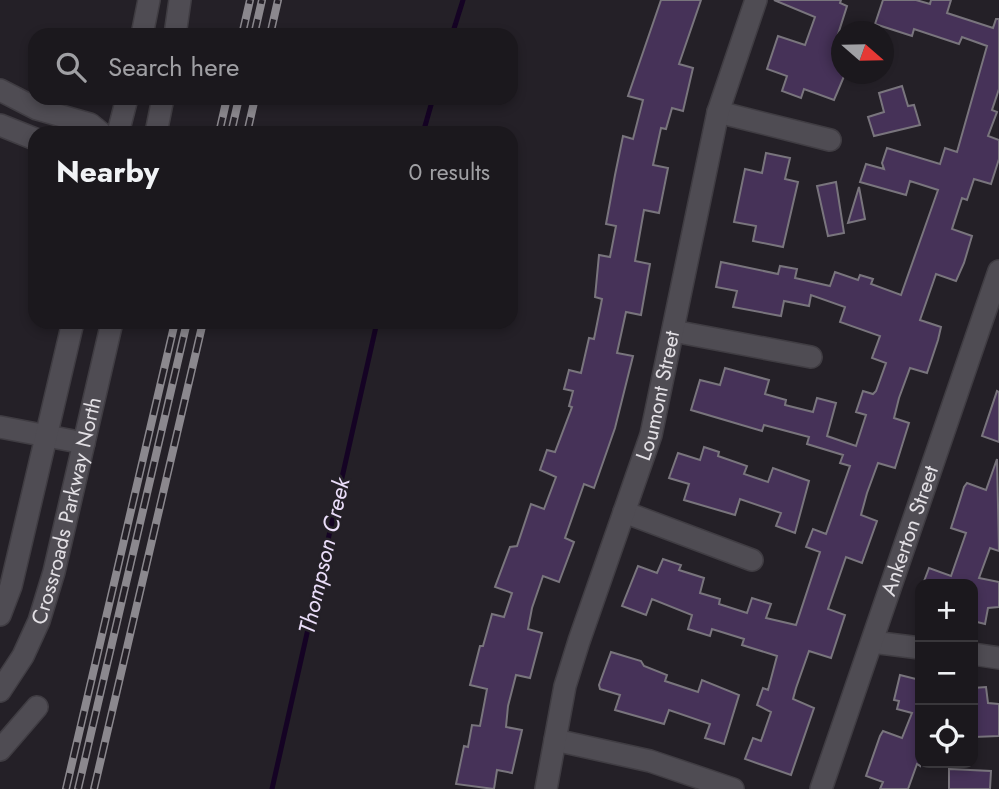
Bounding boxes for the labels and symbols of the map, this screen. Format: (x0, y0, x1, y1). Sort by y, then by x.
north arrow (831, 21, 894, 84)
street label: Loumont Street (628, 328, 687, 465)
street label: Crossroads Parkway North (24, 394, 109, 628)
street label: Ankerton Street (873, 462, 946, 600)
water label: Thompson Creek (289, 473, 359, 638)

